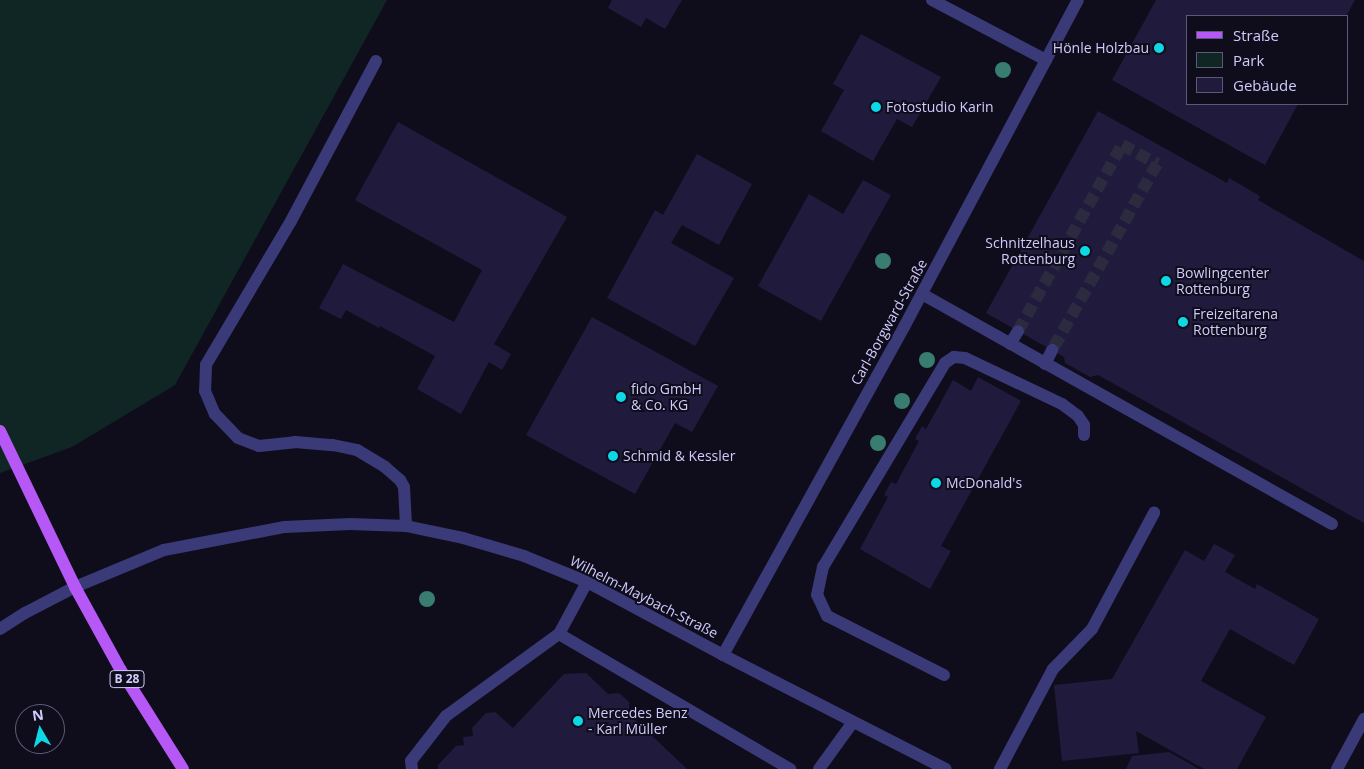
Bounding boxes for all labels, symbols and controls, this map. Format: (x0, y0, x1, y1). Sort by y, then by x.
legend (1186, 15, 1349, 105)
text: Straße (1233, 25, 1279, 45)
place label: Hönle Holzbau (1053, 40, 1149, 56)
marker: Hönle Holzbau (1153, 42, 1165, 54)
text: Park (1233, 50, 1264, 70)
text: Gebäude (1233, 75, 1297, 95)
place label: Fotostudio Karin (886, 99, 994, 115)
marker: Fotostudio Karin (870, 101, 882, 113)
place label: Schnitzelhaus Rottenburg (985, 235, 1075, 268)
marker: Schnitzelhaus Rottenburg (1079, 245, 1091, 257)
street label: Carl-Borgward-Straße (847, 256, 931, 388)
place label: Bowlingcenter Rottenburg (1176, 265, 1269, 298)
marker: Bowlingcenter Rottenburg (1160, 275, 1172, 287)
place label: Freizeitarena Rottenburg (1193, 306, 1278, 338)
marker: Freizeitarena Rottenburg (1177, 316, 1189, 328)
place label: fido GmbH & Co. KG (631, 381, 702, 414)
marker: fido GmbH & Co. KG (615, 391, 627, 403)
place label: Schmid & Kessler (623, 448, 735, 464)
marker: Schmid & Kessler (607, 450, 619, 462)
place label: McDonald's (946, 475, 1022, 491)
marker: McDonald's (930, 477, 942, 489)
street label: Wilhelm-Maybach-Straße (567, 552, 721, 642)
road number: B 28 (110, 670, 144, 689)
north arrow (15, 704, 65, 754)
text: N (31, 704, 45, 725)
place label: Mercedes Benz - Karl Müller (588, 705, 688, 738)
marker: Mercedes Benz - Karl Müller (572, 715, 584, 727)

